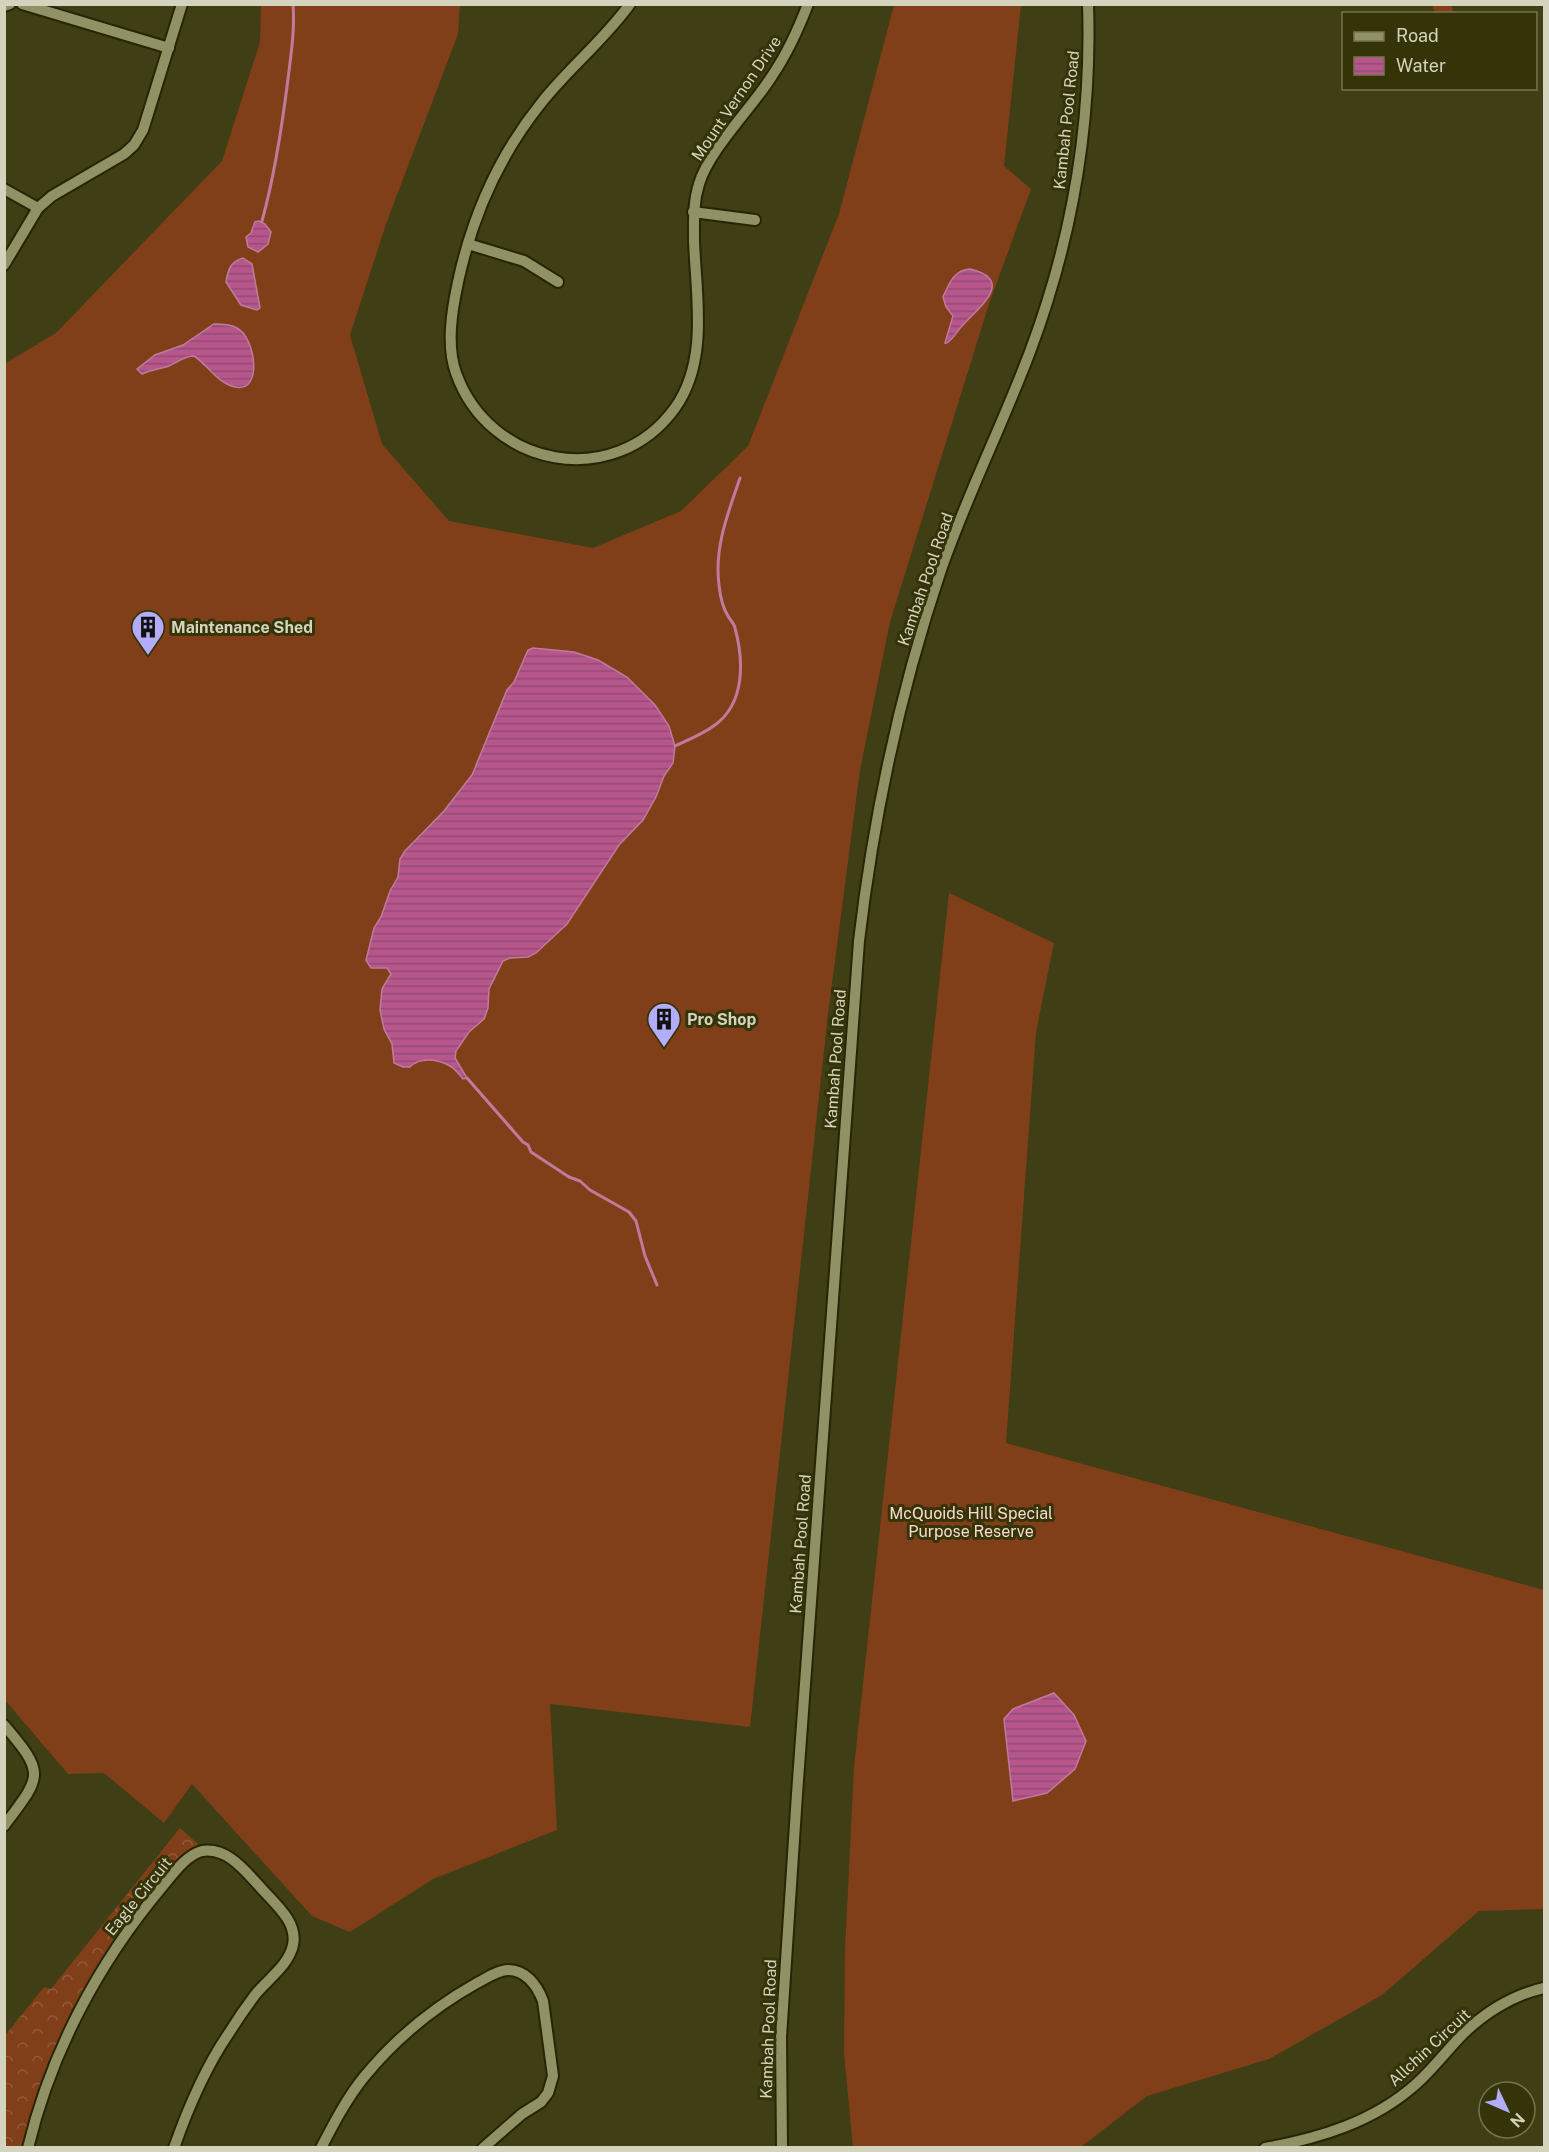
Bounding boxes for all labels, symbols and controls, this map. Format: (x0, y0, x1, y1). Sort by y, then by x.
legend (1342, 12, 1537, 90)
text: Road (1396, 25, 1439, 46)
street label: Mount Vernon Drive (688, 32, 785, 164)
street label: Kambah Pool Road (1050, 50, 1083, 190)
text: Water (1396, 55, 1446, 76)
street label: Kambah Pool Road (894, 510, 957, 648)
building icon: Maintenance Shed (130, 609, 166, 656)
place label: Maintenance Shed (171, 618, 313, 637)
street label: Kambah Pool Road (821, 989, 850, 1129)
building icon: Pro Shop (646, 1001, 682, 1048)
place label: Pro Shop (687, 1010, 757, 1029)
street label: Kambah Pool Road (786, 1474, 815, 1614)
park label: McQuoids Hill Special Purpose Reserve (889, 1504, 1053, 1541)
street label: Eagle Circuit (101, 1853, 176, 1939)
street label: Kambah Pool Road (757, 1959, 780, 2099)
street label: Allchin Circuit (1385, 2005, 1474, 2090)
north arrow (1477, 2080, 1537, 2140)
text: N (1506, 2109, 1529, 2131)

